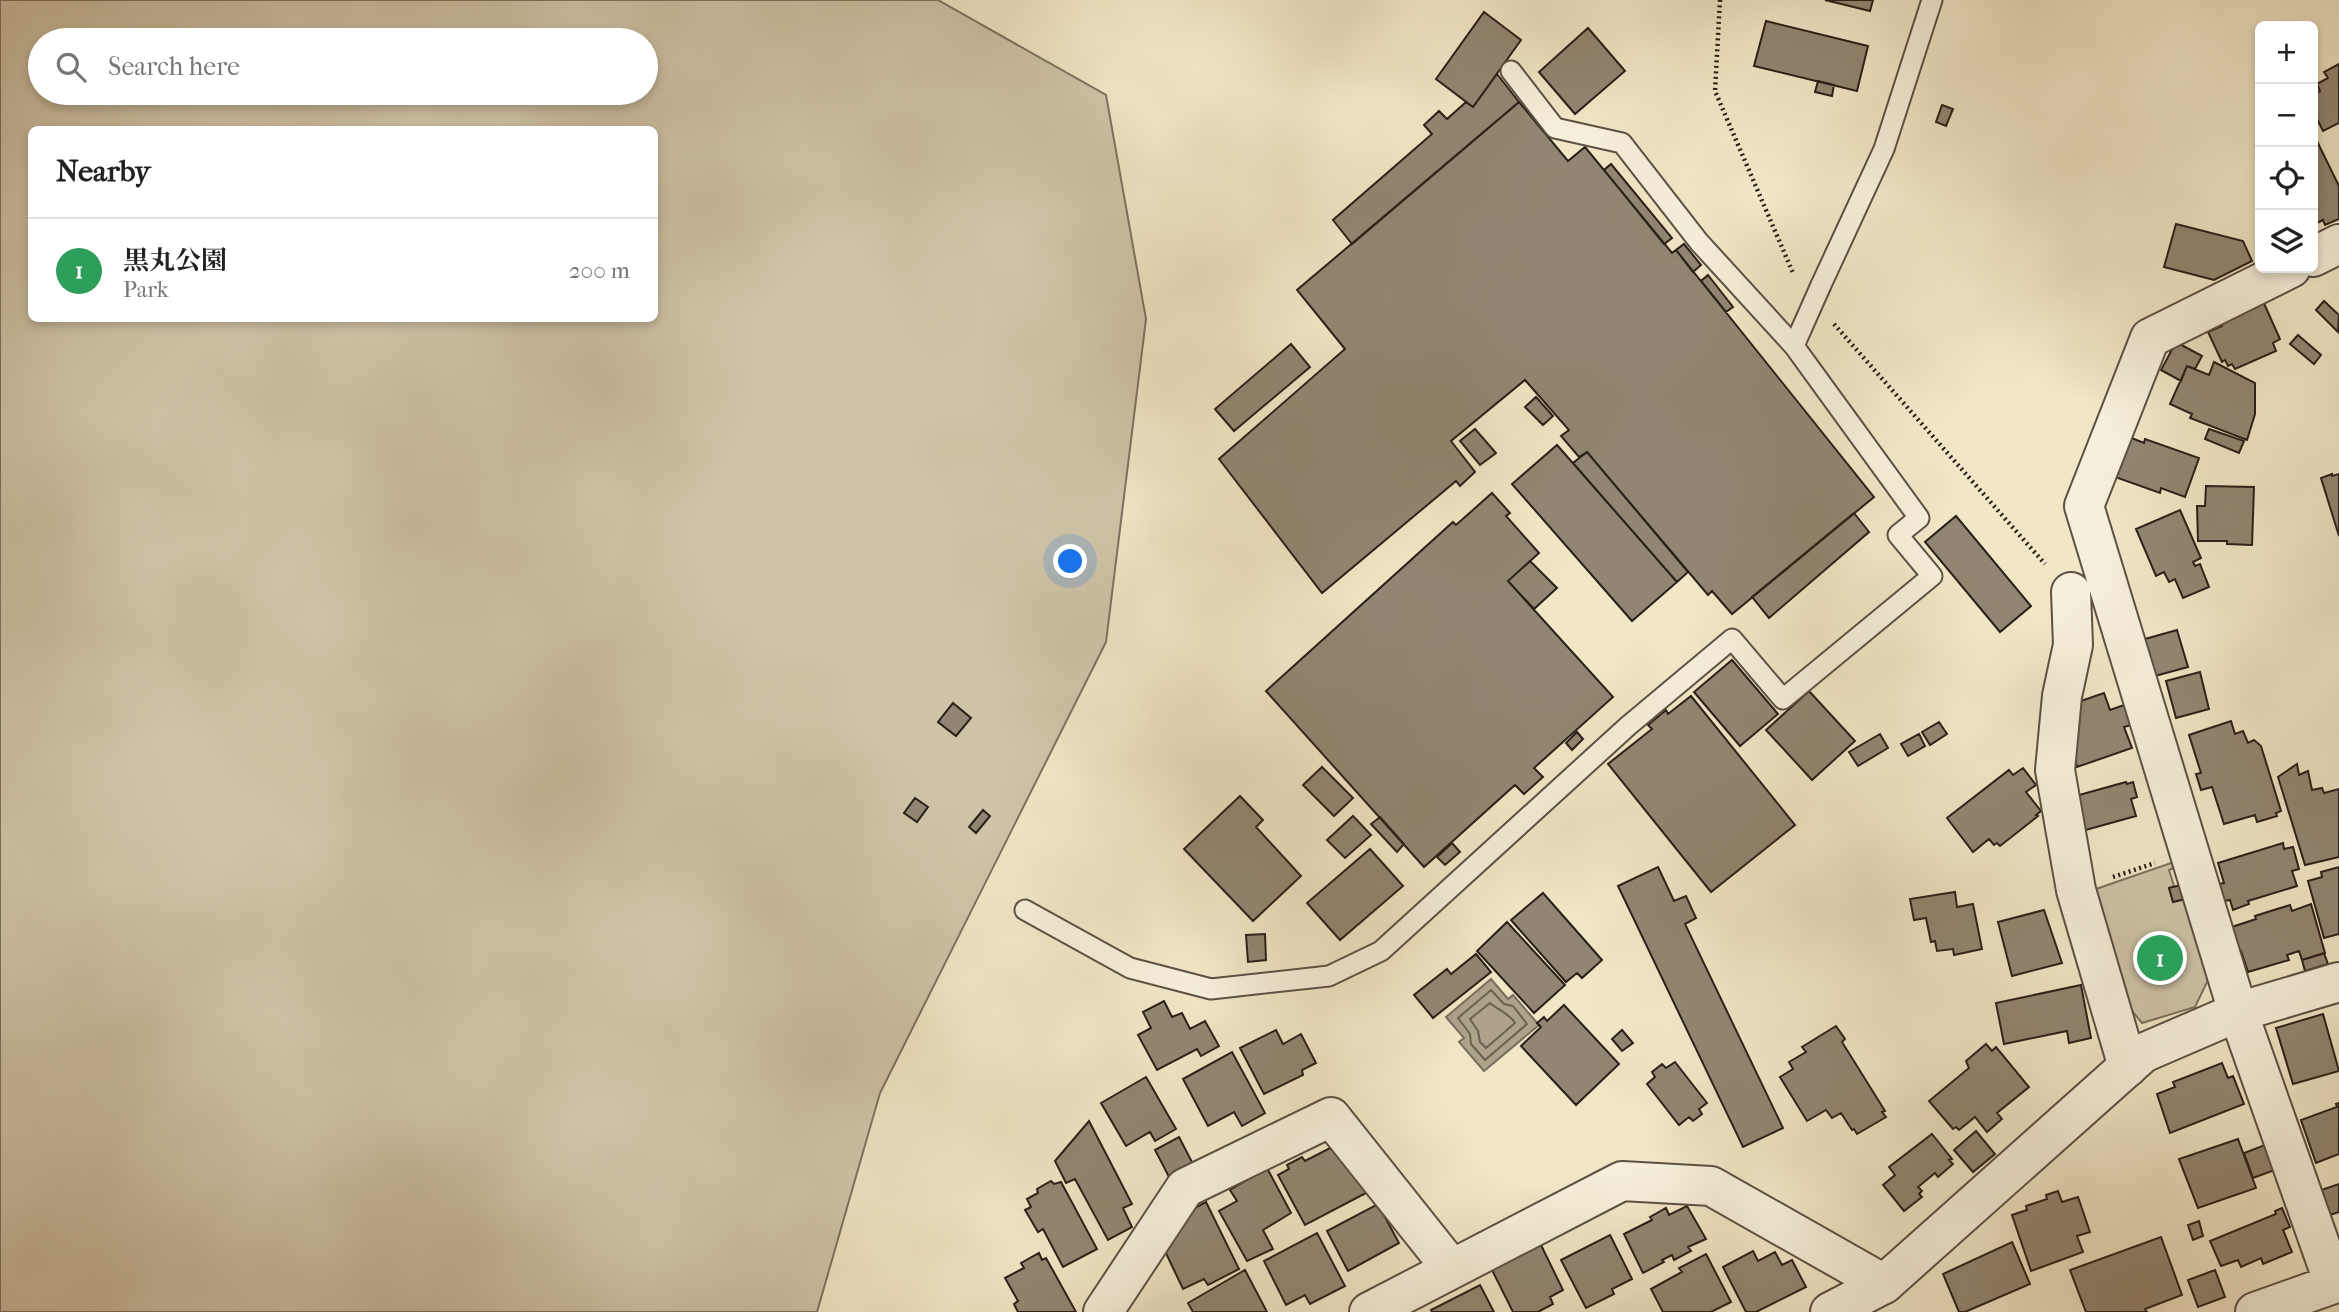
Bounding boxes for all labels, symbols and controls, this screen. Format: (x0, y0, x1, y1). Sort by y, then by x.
map controls (2255, 21, 2318, 273)
button: + (2255, 21, 2318, 84)
search box (28, 28, 658, 105)
icon: search (52, 48, 90, 86)
text: Search here (108, 51, 240, 82)
button: − (2255, 84, 2318, 147)
button: locate (2255, 147, 2318, 210)
text: Nearby (56, 154, 151, 189)
button: layers (2255, 210, 2318, 273)
text: 黒丸公園 (123, 245, 227, 276)
text: 1 (75, 257, 83, 284)
text: 200 m (569, 257, 630, 284)
text: Park (123, 276, 169, 303)
your location (1053, 544, 1087, 578)
pin: 1 (2137, 932, 2183, 984)

